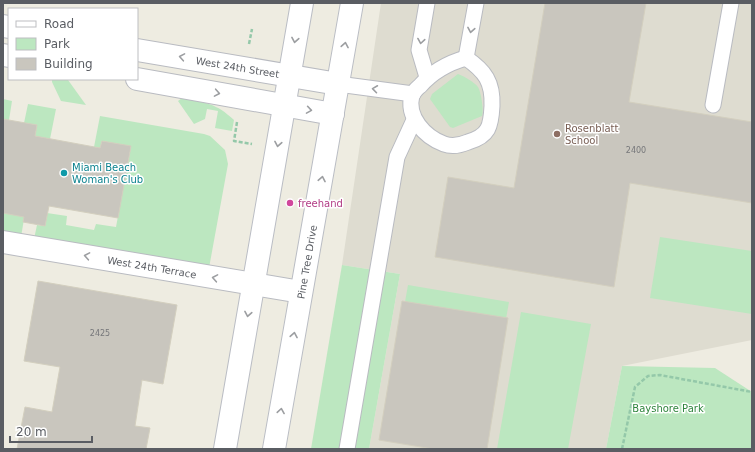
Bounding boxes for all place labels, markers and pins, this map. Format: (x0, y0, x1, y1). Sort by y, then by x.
place label: Rosenblatt School (565, 123, 618, 146)
marker: Rosenblatt School (552, 129, 562, 139)
place label: Miami Beach Woman's Club (72, 162, 143, 185)
marker: Miami Beach Woman's Club (59, 168, 69, 178)
marker: freehand (285, 198, 295, 208)
place label: freehand (298, 198, 343, 209)

